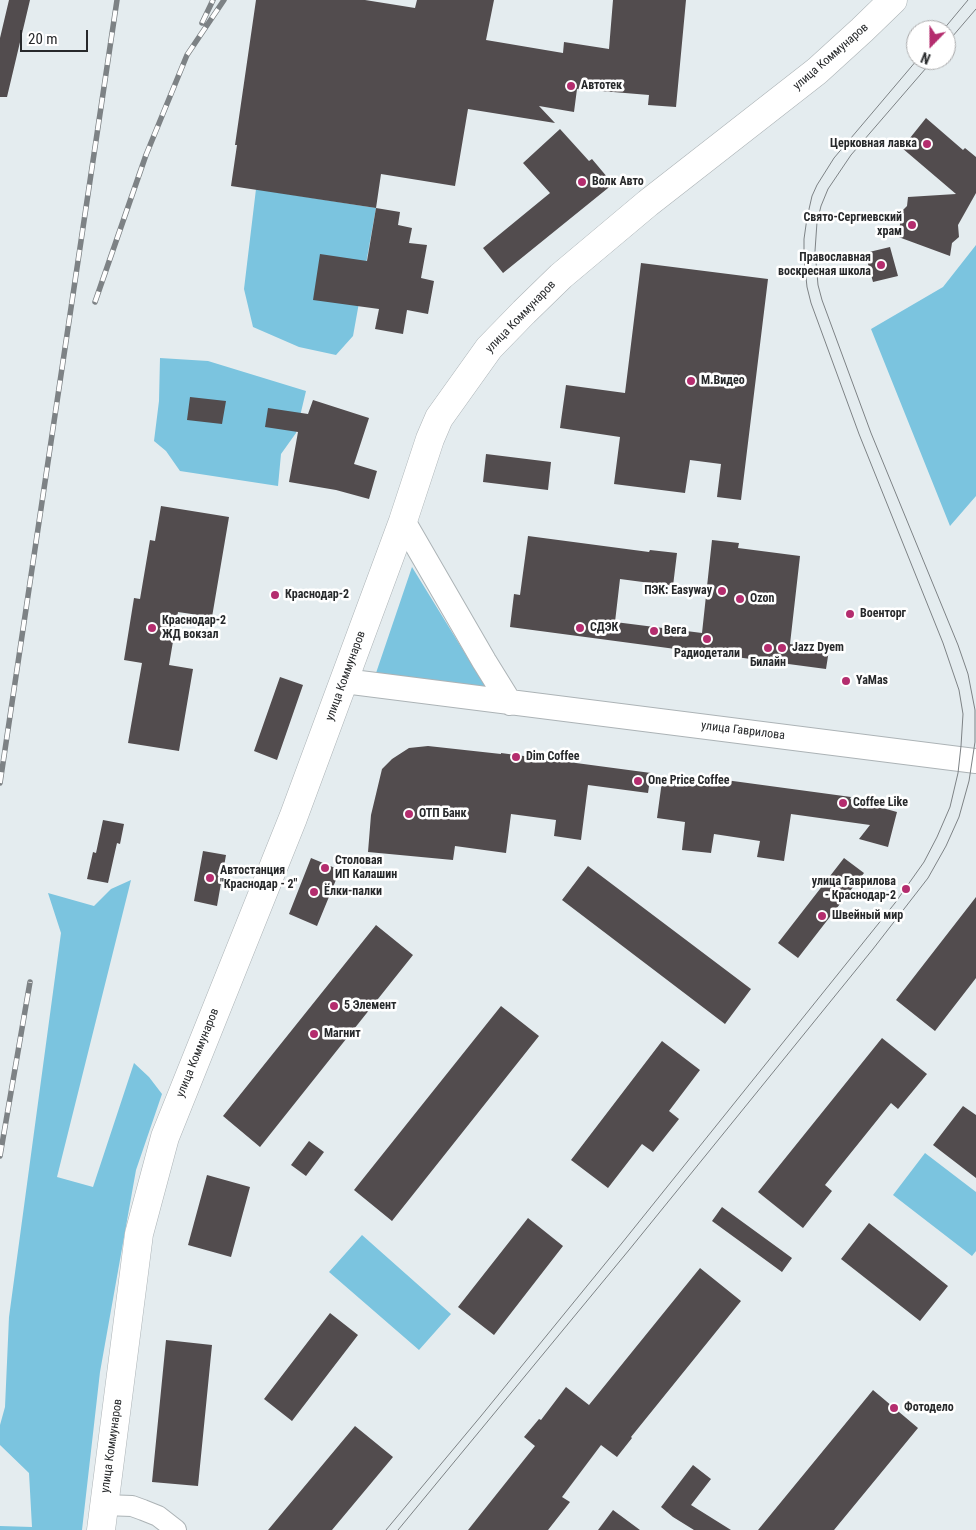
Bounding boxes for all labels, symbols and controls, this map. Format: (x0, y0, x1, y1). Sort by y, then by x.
scale bar (22, 20, 90, 52)
street label: улица Коммунаров (791, 20, 871, 94)
north arrow (906, 20, 956, 70)
text: 20 m (28, 30, 58, 48)
text: N (919, 49, 933, 67)
place label: Автотек (581, 79, 622, 93)
marker: Автотек (565, 80, 577, 92)
place label: Церковная лавка (830, 137, 917, 151)
marker: Церковная лавка (921, 138, 933, 150)
place label: Волк Авто (592, 175, 644, 189)
marker: Волк Авто (576, 176, 588, 188)
place label: Свято-Сергиевский храм (803, 211, 902, 239)
marker: Свято-Сергиевский храм (906, 219, 918, 231)
place label: Православная воскресная школа (778, 251, 871, 279)
marker: Православная воскресная школа (875, 259, 887, 271)
street label: улица Коммунаров (483, 278, 559, 356)
place label: М.Видео (701, 374, 745, 388)
marker: М.Видео (685, 375, 697, 387)
place label: ПЭК: Easyway (644, 584, 712, 598)
marker: ПЭК: Easyway (716, 585, 728, 597)
place label: Краснодар-2 (285, 588, 349, 602)
marker: Краснодар-2 (269, 589, 281, 601)
place label: Ozon (750, 592, 774, 606)
marker: Ozon (734, 593, 746, 605)
place label: Военторг (860, 607, 906, 621)
marker: Военторг (844, 608, 856, 620)
place label: Краснодар-2 ЖД вокзал (162, 614, 226, 642)
place label: СДЭК (590, 621, 618, 635)
marker: Краснодар-2 ЖД вокзал (146, 622, 158, 634)
marker: СДЭК (574, 622, 586, 634)
place label: Вега (664, 624, 687, 638)
marker: Вега (648, 625, 660, 637)
street label: улица Коммунаров (323, 629, 369, 723)
marker: Радиодетали (701, 633, 713, 645)
place label: Jazz Dyem (792, 641, 844, 655)
marker: Билайн (762, 642, 774, 654)
marker: Jazz Dyem (776, 642, 788, 654)
place label: Радиодетали (674, 647, 740, 661)
place label: Билайн (750, 656, 786, 670)
place label: YaMas (856, 674, 888, 688)
marker: YaMas (840, 675, 852, 687)
street label: улица Гаврилова (700, 719, 786, 743)
place label: Dim Coffee (526, 750, 579, 764)
marker: Dim Coffee (510, 751, 522, 763)
place label: One Price Coffee (648, 774, 730, 788)
marker: One Price Coffee (632, 775, 644, 787)
place label: Coffee Like (853, 796, 908, 810)
marker: Coffee Like (837, 797, 849, 809)
place label: ОТП Банк (419, 807, 467, 821)
marker: ОТП Банк (403, 808, 415, 820)
place label: Столовая ИП Калашин (335, 854, 397, 882)
marker: Столовая ИП Калашин (319, 862, 331, 874)
place label: Автостанция "Краснодар - 2" (220, 864, 297, 892)
marker: Автостанция "Краснодар - 2" (204, 872, 216, 884)
place label: улица Гаврилова - Краснодар-2 (812, 875, 896, 903)
marker: улица Гаврилова - Краснодар-2 (900, 883, 912, 895)
place label: Ёлки-палки (324, 885, 382, 899)
marker: Ёлки-палки (308, 886, 320, 898)
place label: Швейный мир (832, 909, 903, 923)
marker: Швейный мир (816, 910, 828, 922)
place label: 5 Элемент (344, 999, 396, 1013)
marker: 5 Элемент (328, 1000, 340, 1012)
street label: улица Коммунаров (174, 1006, 222, 1100)
place label: Магнит (324, 1027, 361, 1041)
marker: Магнит (308, 1028, 320, 1040)
street label: улица Коммунаров (98, 1398, 126, 1494)
place label: Фотодело (904, 1401, 954, 1415)
marker: Фотодело (888, 1402, 900, 1414)

